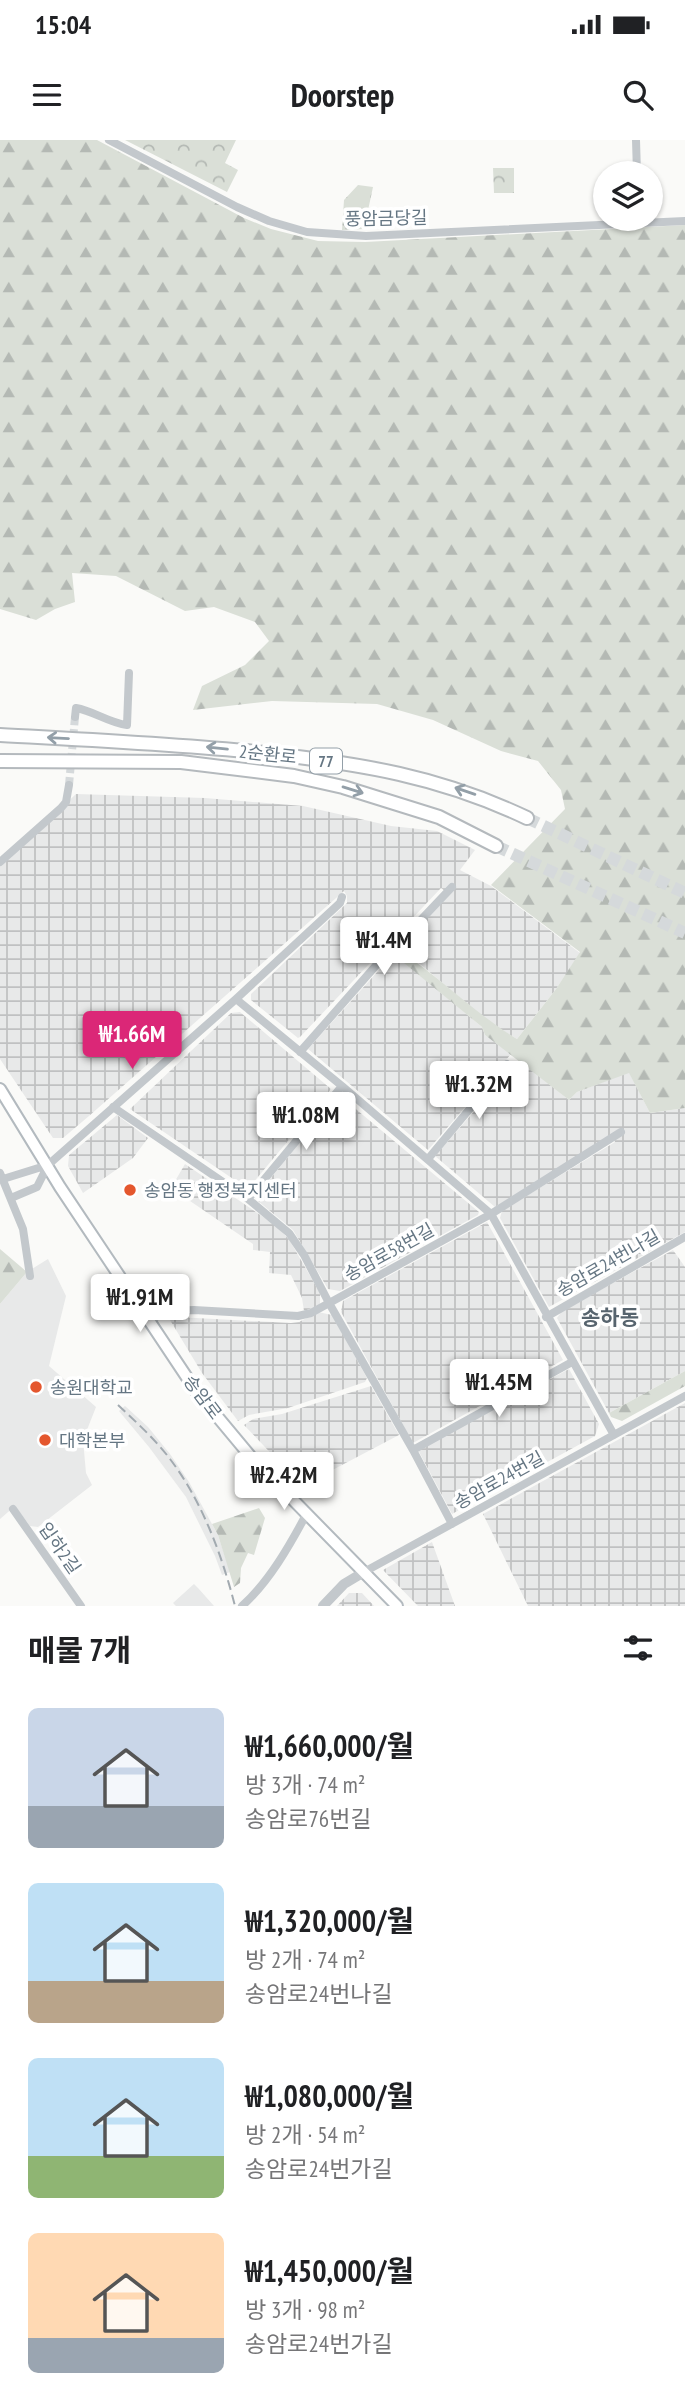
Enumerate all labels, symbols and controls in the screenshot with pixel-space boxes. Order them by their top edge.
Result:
text: 15:04 [35,8,91,41]
text: Doorstep [291,74,394,116]
icon: menu [28,76,66,114]
icon: search [619,76,657,114]
map controls [593,161,663,231]
button: layers [593,161,663,231]
street label: 풍암금당길 [344,206,428,230]
one-way arrow [48,731,70,744]
street label: 2순환로 [238,740,298,768]
one-way arrow [206,741,229,754]
road number: 77 [310,748,342,774]
one-way arrow [342,784,364,797]
one-way arrow [454,784,476,796]
pin: ₩1.4M [335,918,433,977]
text: ₩1.4M [356,925,412,954]
pin: ₩1.66M [75,1012,189,1071]
text: ₩1.66M [99,1019,165,1048]
pin: ₩1.32M [422,1062,536,1121]
text: ₩1.32M [446,1069,512,1098]
pin: ₩1.08M [249,1093,363,1152]
text: ₩1.08M [273,1100,339,1129]
place label: 송암동 행정복지센터 [144,1179,297,1202]
marker: 송암동 행정복지센터 [122,1182,138,1198]
street label: 송암로58번길 [340,1218,438,1286]
street label: 송암로24번나길 [552,1224,664,1302]
pin: ₩1.91M [83,1274,197,1334]
text: ₩1.91M [107,1282,173,1311]
district label: 송하동 [581,1304,639,1331]
pin: ₩1.45M [442,1360,556,1419]
text: ₩1.45M [466,1367,532,1396]
street label: 송암로 [179,1370,227,1424]
place label: 송원대학교 [50,1376,133,1399]
marker: 송원대학교 [28,1379,44,1395]
place label: 대학본부 [59,1429,125,1452]
marker: 대학본부 [37,1432,53,1448]
street label: 송암로24번길 [450,1446,548,1514]
pin: ₩2.42M [227,1452,341,1512]
text: ₩2.42M [251,1460,317,1489]
street label: 입하2길 [34,1518,86,1578]
icon: filters [619,1629,657,1667]
text: 매물 7개 [28,1630,131,1669]
text: ₩1,660,000/월 [245,1726,414,1765]
icon: home [84,1736,168,1820]
text: 방 3개 · 74 m² [245,1770,365,1799]
text: 송암로76번길 [245,1804,372,1833]
text: ₩1,320,000/월 [245,1901,414,1940]
icon: home [84,1911,168,1995]
text: 방 2개 · 74 m² [245,1945,365,1974]
text: 송암로24번나길 [245,1979,393,2008]
text: ₩1,080,000/월 [245,2076,414,2115]
icon: home [84,2086,168,2170]
text: 방 2개 · 54 m² [245,2120,365,2149]
text: 송암로24번가길 [245,2154,393,2183]
text: ₩1,450,000/월 [245,2251,414,2290]
icon: home [84,2261,168,2345]
text: 방 3개 · 98 m² [245,2295,365,2324]
text: 송암로24번가길 [245,2329,393,2358]

